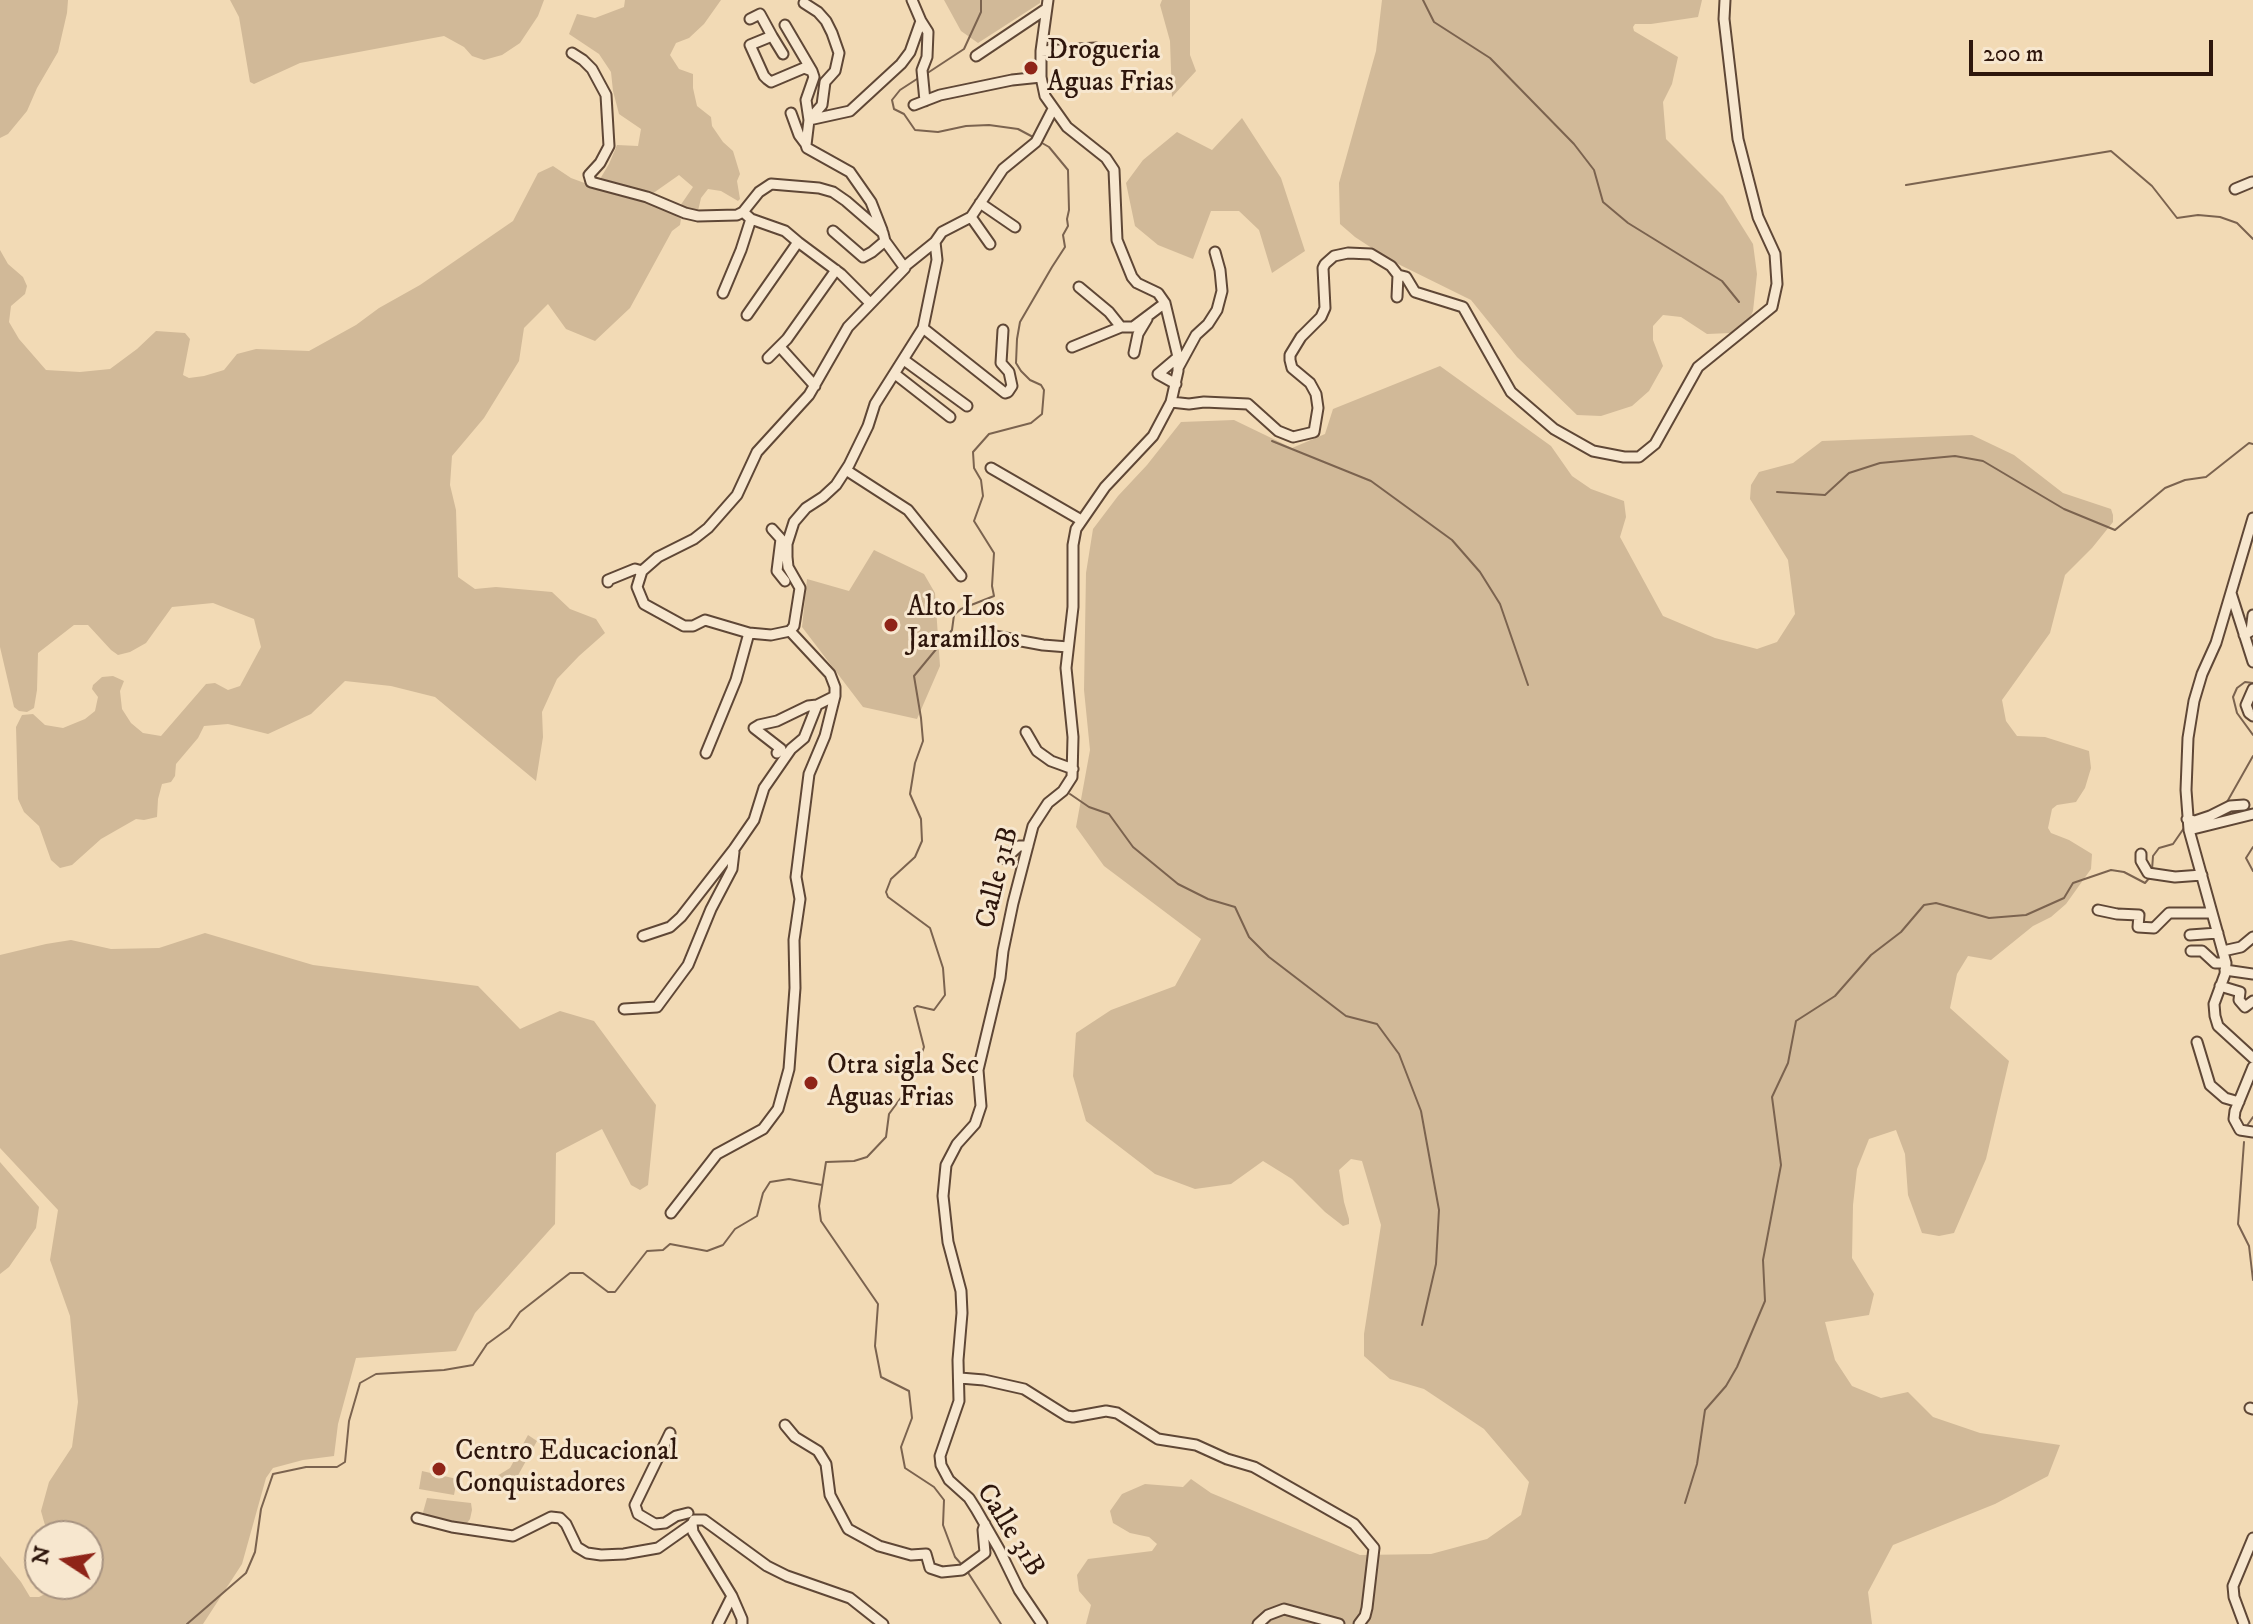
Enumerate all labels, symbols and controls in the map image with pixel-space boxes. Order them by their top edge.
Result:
scale bar [1973,24,2217,74]
place label: Drogueria Aguas Frias [1047,35,1174,101]
text: 200 m [1983,39,2044,69]
marker: Drogueria Aguas Frias [1022,59,1040,77]
place label: Alto Los Jaramillos [907,592,1020,658]
marker: Alto Los Jaramillos [882,616,900,634]
street label: Calle 31B [970,824,1028,932]
place label: Otra sigla Sec Aguas Frias [827,1050,979,1116]
marker: Otra sigla Sec Aguas Frias [802,1074,820,1092]
place label: Centro Educacional Conquistadores [455,1436,678,1502]
marker: Centro Educacional Conquistadores [430,1460,448,1478]
street label: Calle 31B [967,1478,1051,1584]
north arrow [24,1520,104,1600]
text: N [27,1544,57,1567]

